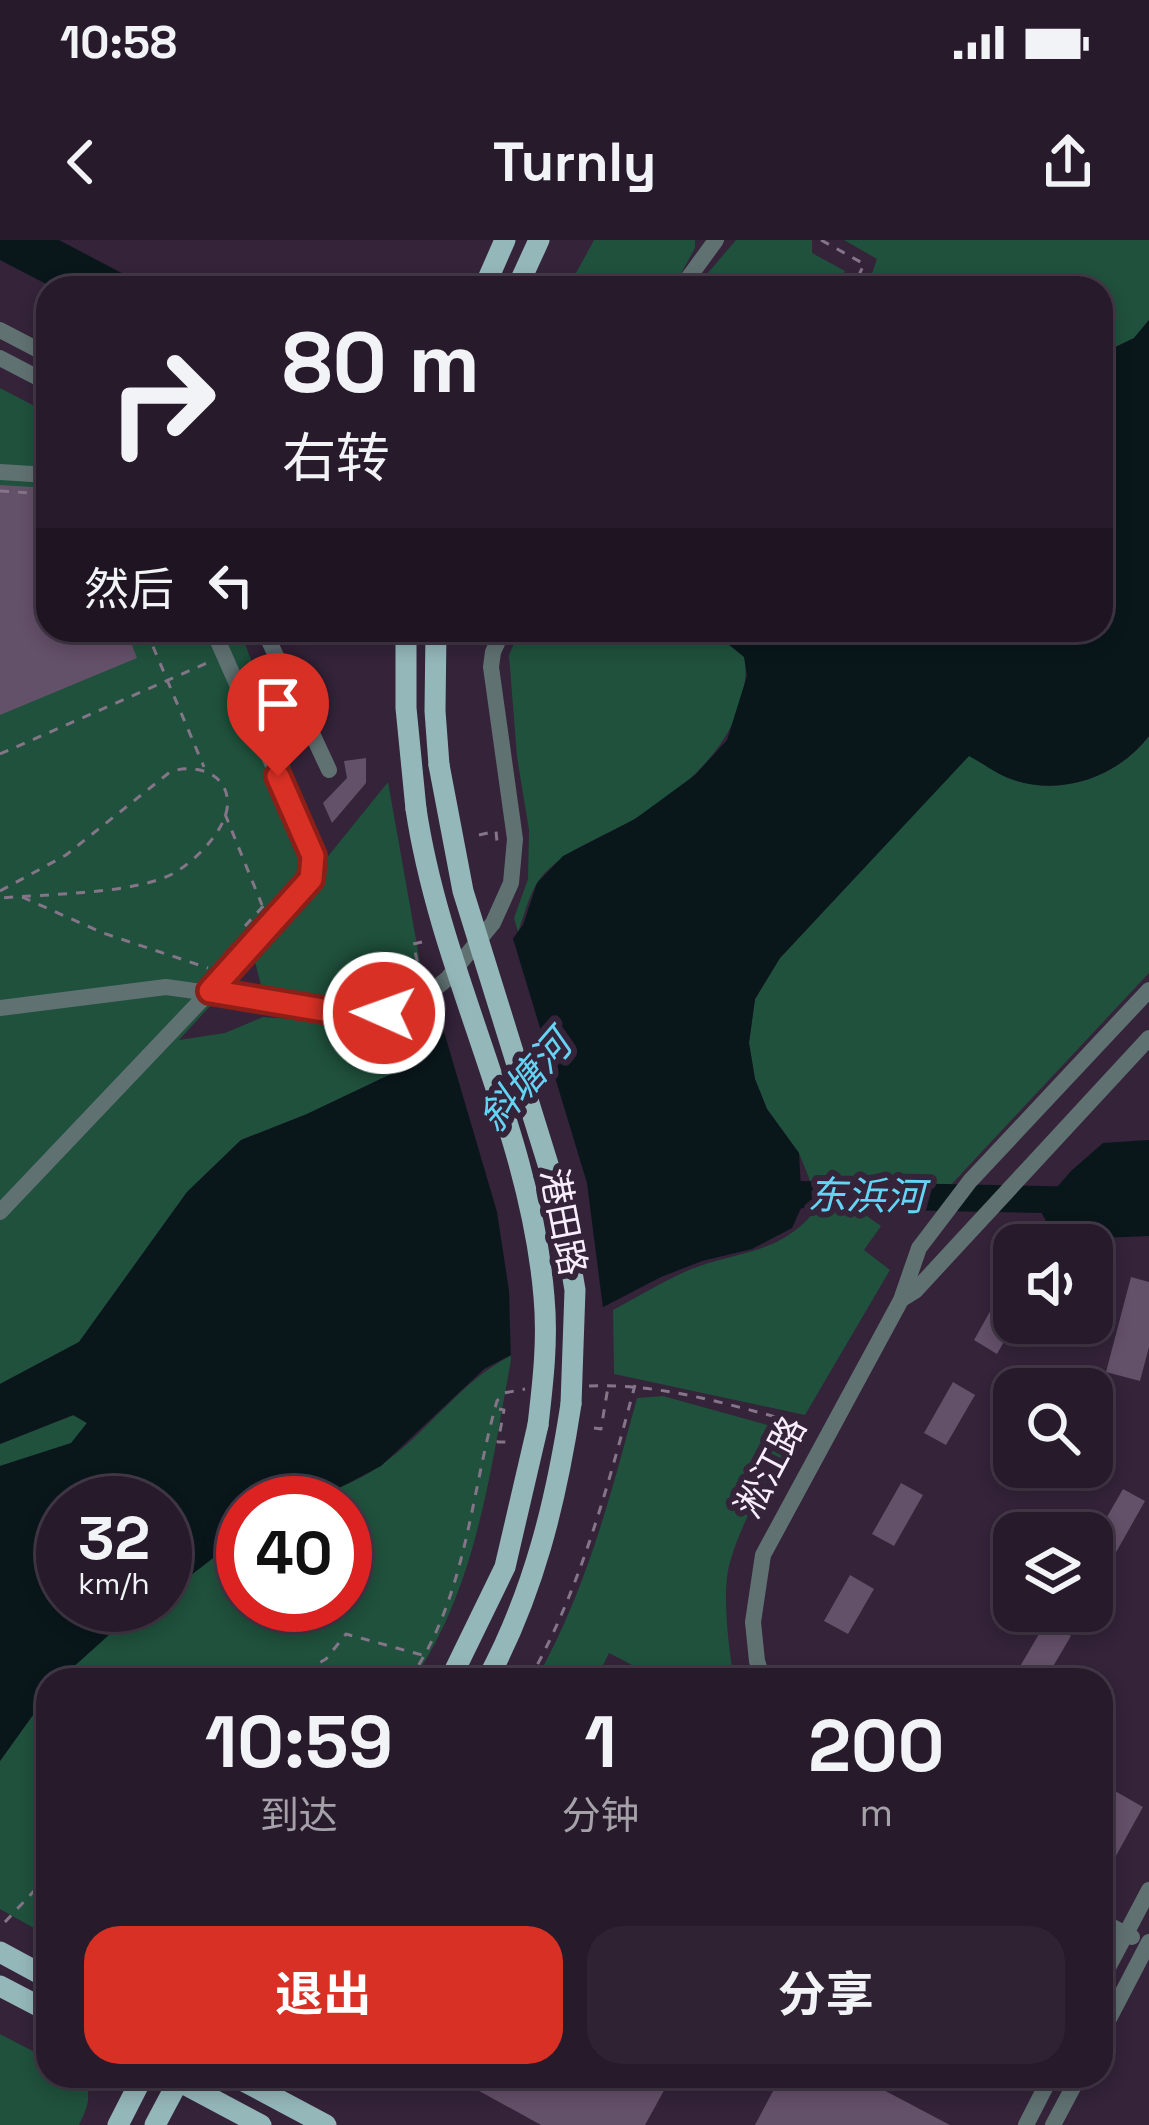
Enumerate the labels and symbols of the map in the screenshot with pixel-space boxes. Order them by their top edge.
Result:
pin [227,653,329,776]
position arrow [321,950,447,1076]
water label: 斜塘河 [468,1015,586,1141]
street label: 港田路 [530,1165,596,1279]
water label: 东浜河 [807,1170,932,1222]
street label: 淞江路 [725,1409,817,1525]
speed limit sign: 40 [216,1476,372,1632]

